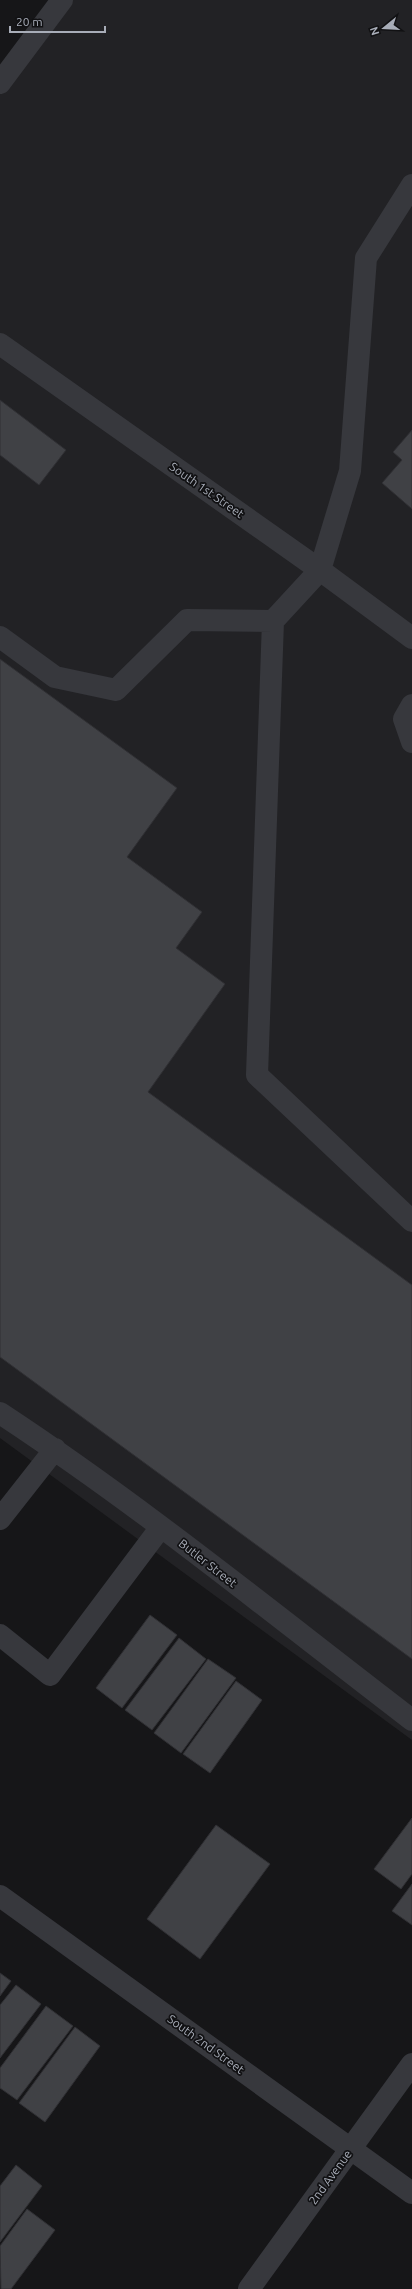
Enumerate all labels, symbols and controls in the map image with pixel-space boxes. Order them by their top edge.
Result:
scale bar [10,8,105,34]
north arrow [364,8,404,48]
text: 20 m [16,15,43,28]
text: N [368,25,381,37]
street label: South 1st Street [167,460,247,521]
street label: Butler Street [177,1536,240,1590]
street label: South 2nd Street [165,2012,247,2076]
street label: 2nd Avenue [306,2147,354,2207]

